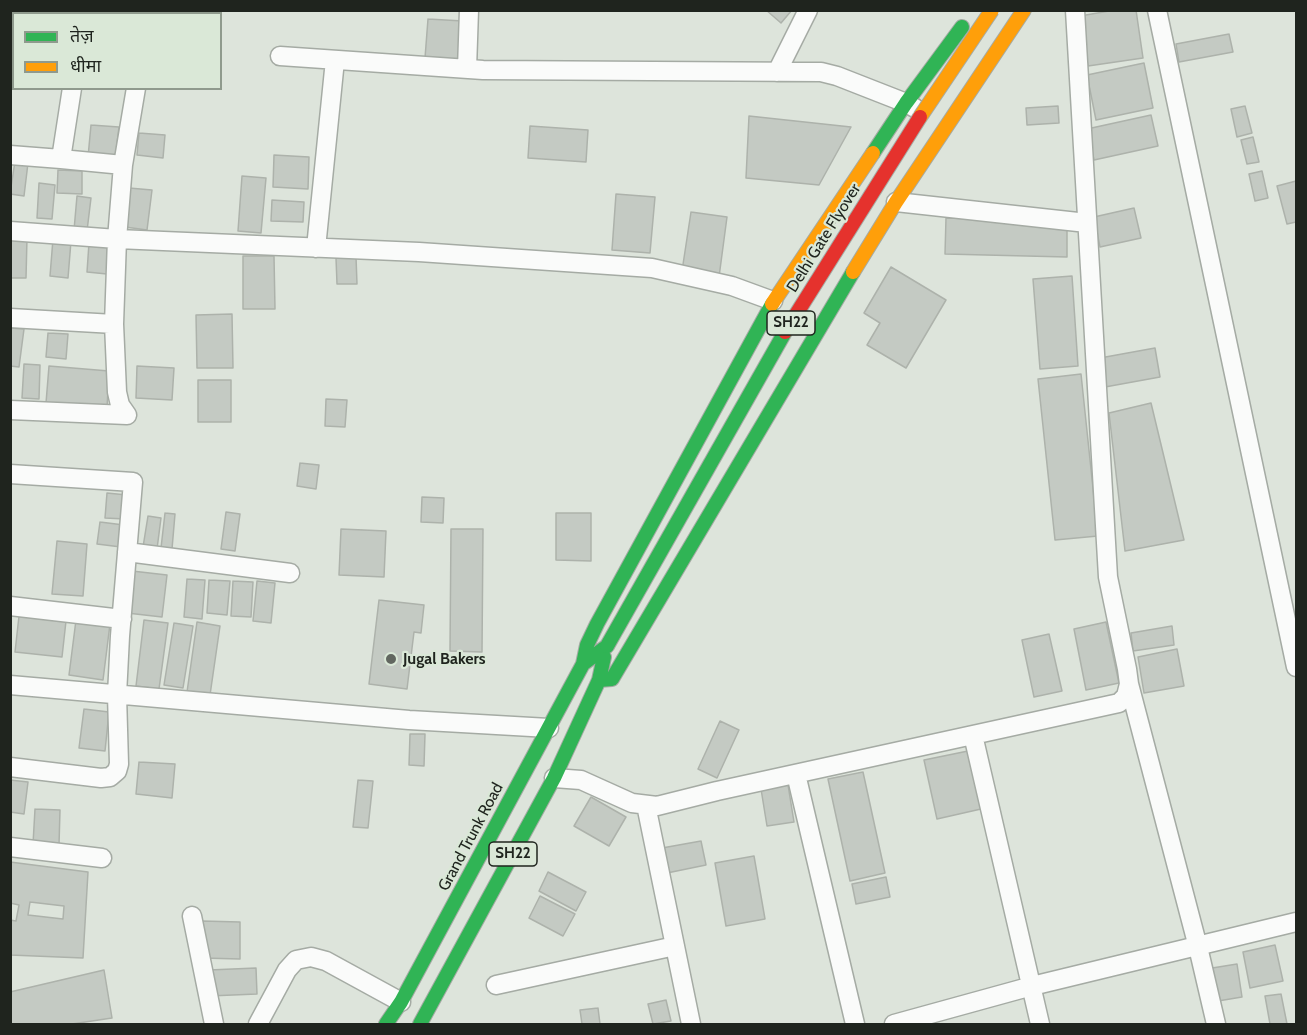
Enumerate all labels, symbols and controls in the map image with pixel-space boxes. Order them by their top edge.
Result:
legend [12,12,222,90]
text: तेज़ [70,25,94,47]
text: धीमा [70,55,101,77]
street label: Delhi Gate Flyover [783,180,865,296]
road number: SH22 [767,311,815,335]
place label: Jugal Bakers [403,649,486,669]
marker: Jugal Bakers [384,652,398,666]
street label: Grand Trunk Road [434,780,508,894]
road number: SH22 [489,842,537,866]

